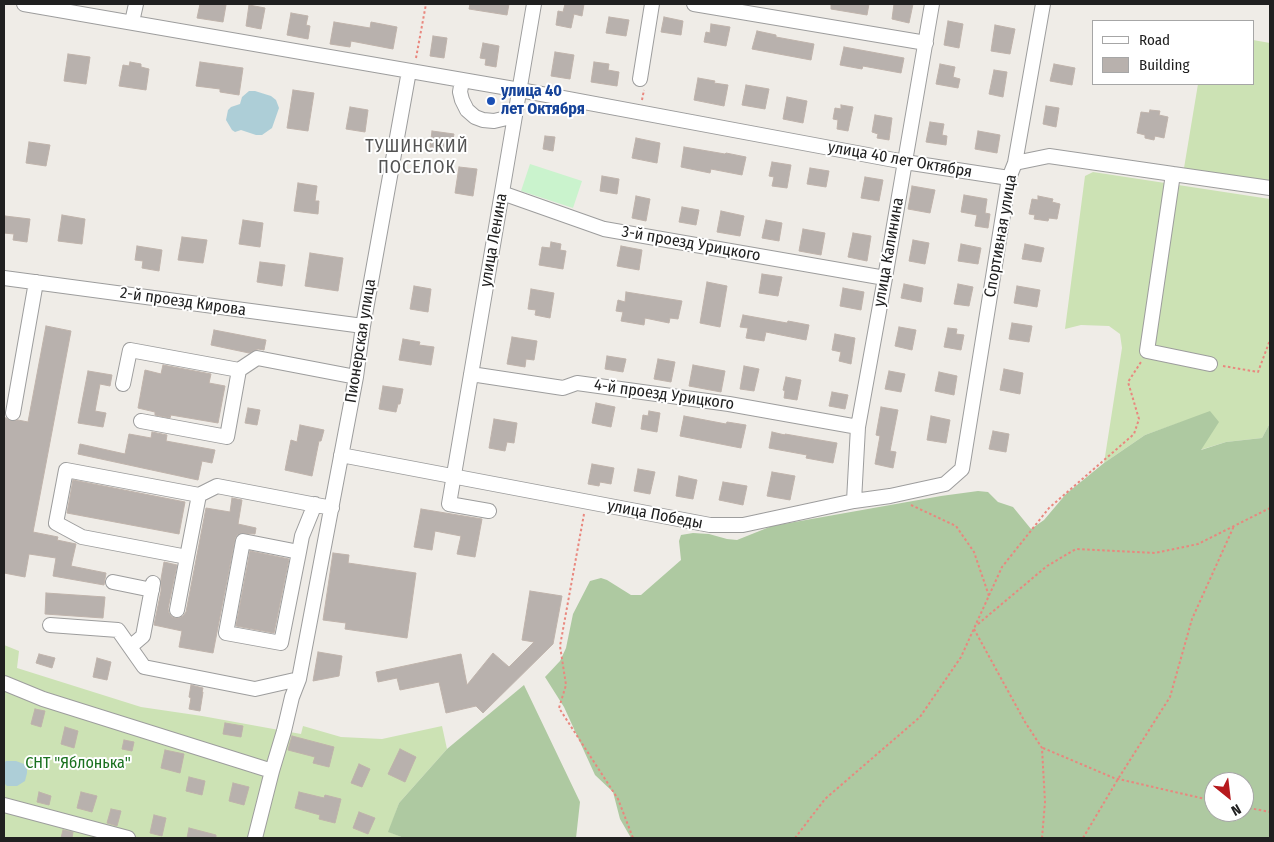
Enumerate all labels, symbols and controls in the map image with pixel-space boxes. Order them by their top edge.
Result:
legend [1092,20,1254,85]
text: Road [1139,31,1170,49]
text: Building [1139,56,1190,74]
place label: улица 40 лет Октября [501,82,585,120]
marker: улица 40 лет Октября [485,95,497,107]
district label: ТУШИНСКИЙ ПОСЕЛОК [364,136,470,178]
street label: улица 40 лет Октября [826,138,974,182]
street label: Спортивная улица [981,173,1021,299]
street label: улица Ленина [476,192,512,288]
street label: улица Калинина [870,196,908,308]
street label: 3-й проезд Урицкого [620,222,762,266]
street label: Пионерская улица [342,278,380,404]
street label: 2-й проезд Кирова [119,284,247,320]
street label: 4-й проезд Урицкого [593,376,735,414]
street label: улица Победы [606,496,704,534]
park label: СНТ "Яблонька" [25,754,131,774]
north arrow [1204,772,1254,822]
text: N [1228,800,1244,819]

